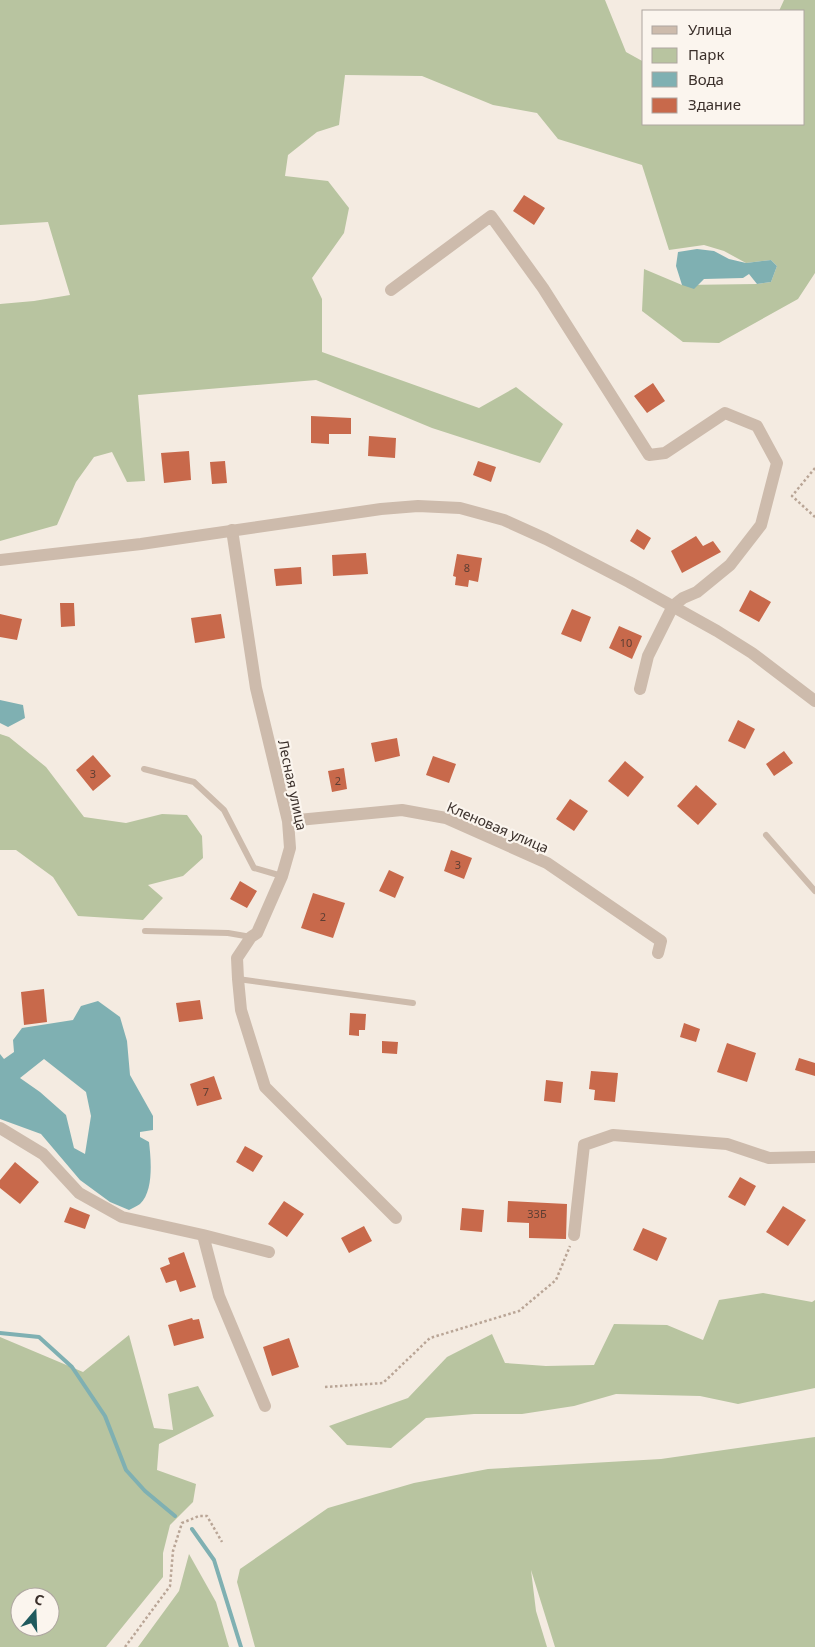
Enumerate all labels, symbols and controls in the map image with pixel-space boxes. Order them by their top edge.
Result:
legend [642,10,805,125]
text: Улица [688,19,732,39]
text: Парк [688,44,724,64]
text: Вода [688,69,724,89]
text: Здание [688,94,741,114]
house number: 8 [464,560,470,575]
house number: 10 [620,635,632,650]
street label: Лесная улица [274,738,312,832]
house number: 3 [90,766,96,781]
house number: 2 [335,773,341,788]
street label: Кленовая улица [444,797,552,857]
house number: 3 [455,857,461,872]
house number: 2 [320,909,326,924]
house number: 7 [203,1084,209,1099]
house number: 33Б [527,1206,547,1221]
north arrow [10,1587,60,1637]
text: С [32,1589,47,1610]

